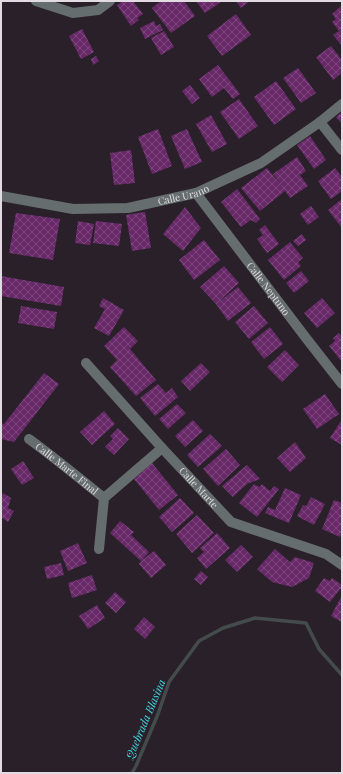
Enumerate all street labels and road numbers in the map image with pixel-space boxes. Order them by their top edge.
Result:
street label: Calle Urano [156,181,212,208]
street label: Calle Neptuno [244,259,294,319]
street label: Calle Marte Final [33,439,101,498]
street label: Calle Marte [176,464,222,511]

